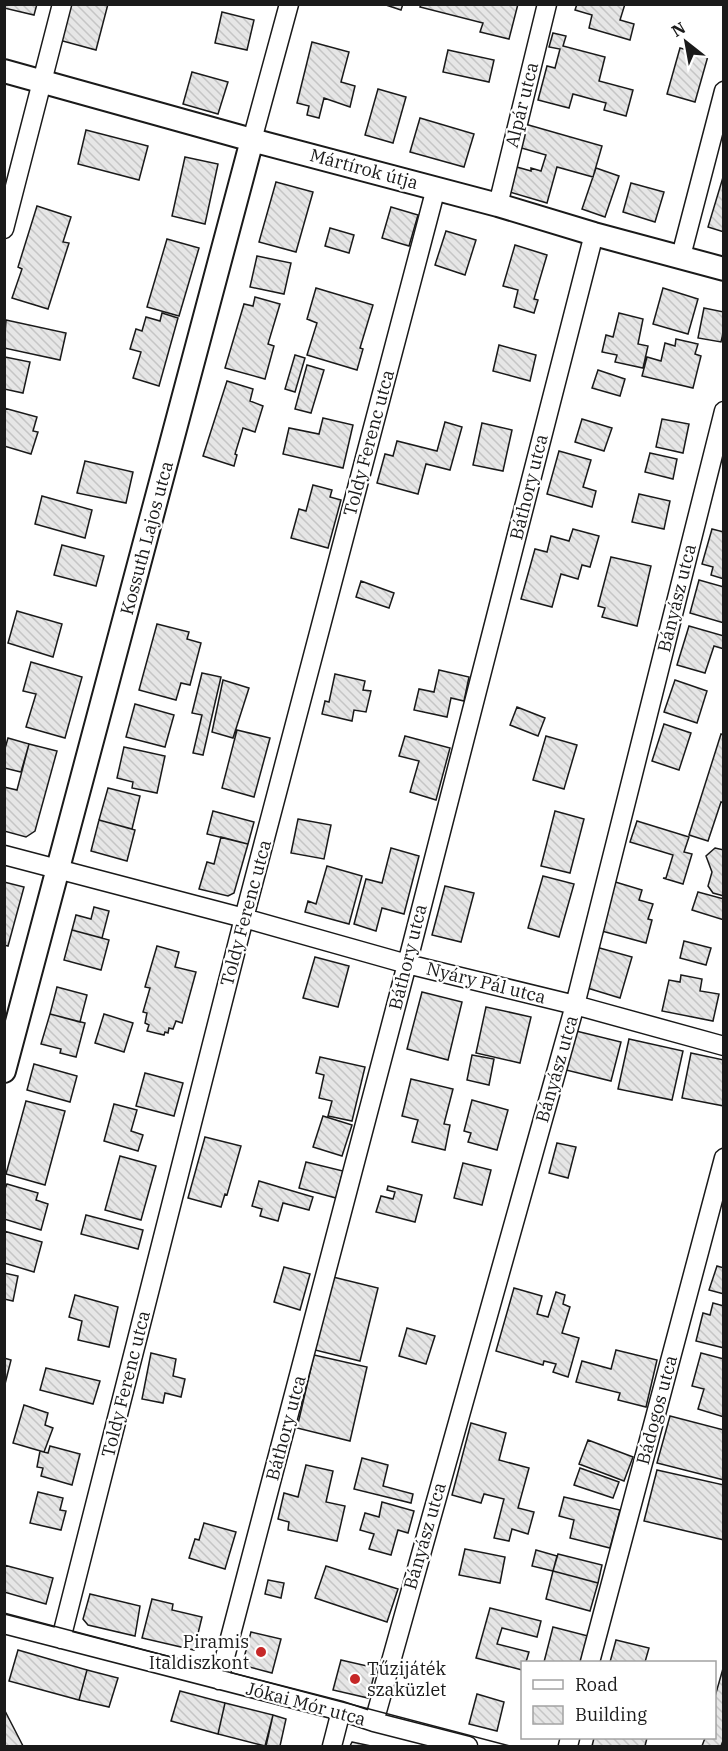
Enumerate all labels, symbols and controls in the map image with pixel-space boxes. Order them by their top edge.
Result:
north arrow [656,12,716,72]
text: N [668,17,689,41]
street label: Alpár utca [500,60,543,150]
street label: Mártírok útja [307,143,421,194]
street label: Toldy Ferenc utca [338,367,399,519]
street label: Báthory utca [504,431,553,542]
street label: Kossuth Lajos utca [115,458,178,617]
street label: Bányász utca [652,541,701,654]
street label: Toldy Ferenc utca [215,837,276,989]
street label: Báthory utca [383,901,432,1012]
street label: Nyáry Pál utca [424,957,548,1009]
street label: Bányász utca [530,1012,583,1125]
street label: Toldy Ferenc utca [96,1308,155,1460]
street label: Bádogos utca [631,1352,682,1467]
street label: Báthory utca [260,1372,311,1483]
street label: Bányász utca [398,1479,451,1592]
place label: Piramis Italdiszkont [149,1630,249,1674]
marker: Piramis Italdiszkont [254,1645,268,1659]
place label: Tűzijáték szaküzlet [367,1657,446,1701]
legend [521,1661,716,1739]
marker: Tűzijáték szaküzlet [348,1672,362,1686]
text: Road [575,1673,618,1696]
street label: Jókai Mór utca [244,1676,369,1731]
text: Building [575,1703,647,1726]

